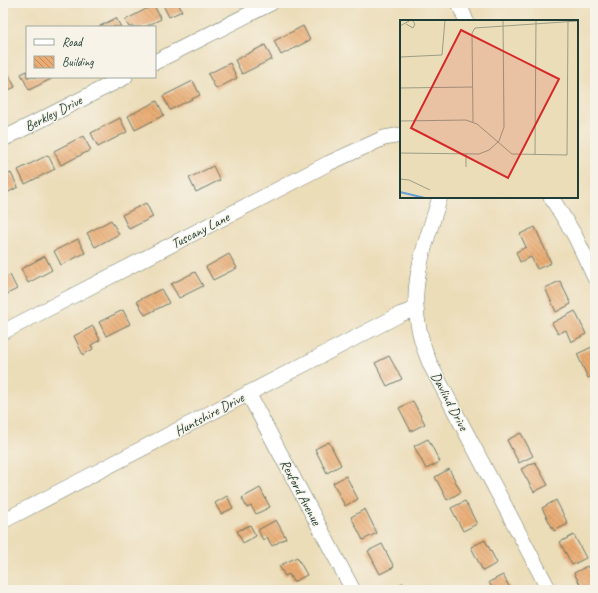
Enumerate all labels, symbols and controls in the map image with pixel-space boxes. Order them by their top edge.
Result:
inset map [400,20,578,198]
legend [26,26,156,78]
text: Road [62,34,84,50]
text: Building [62,54,94,70]
street label: Berkley Drive [22,91,86,135]
street label: Tuscany Lane [168,208,233,252]
street label: Davlind Drive [427,369,473,435]
street label: Huntshire Drive [172,388,248,440]
street label: Rexford Avenue [276,456,326,529]

